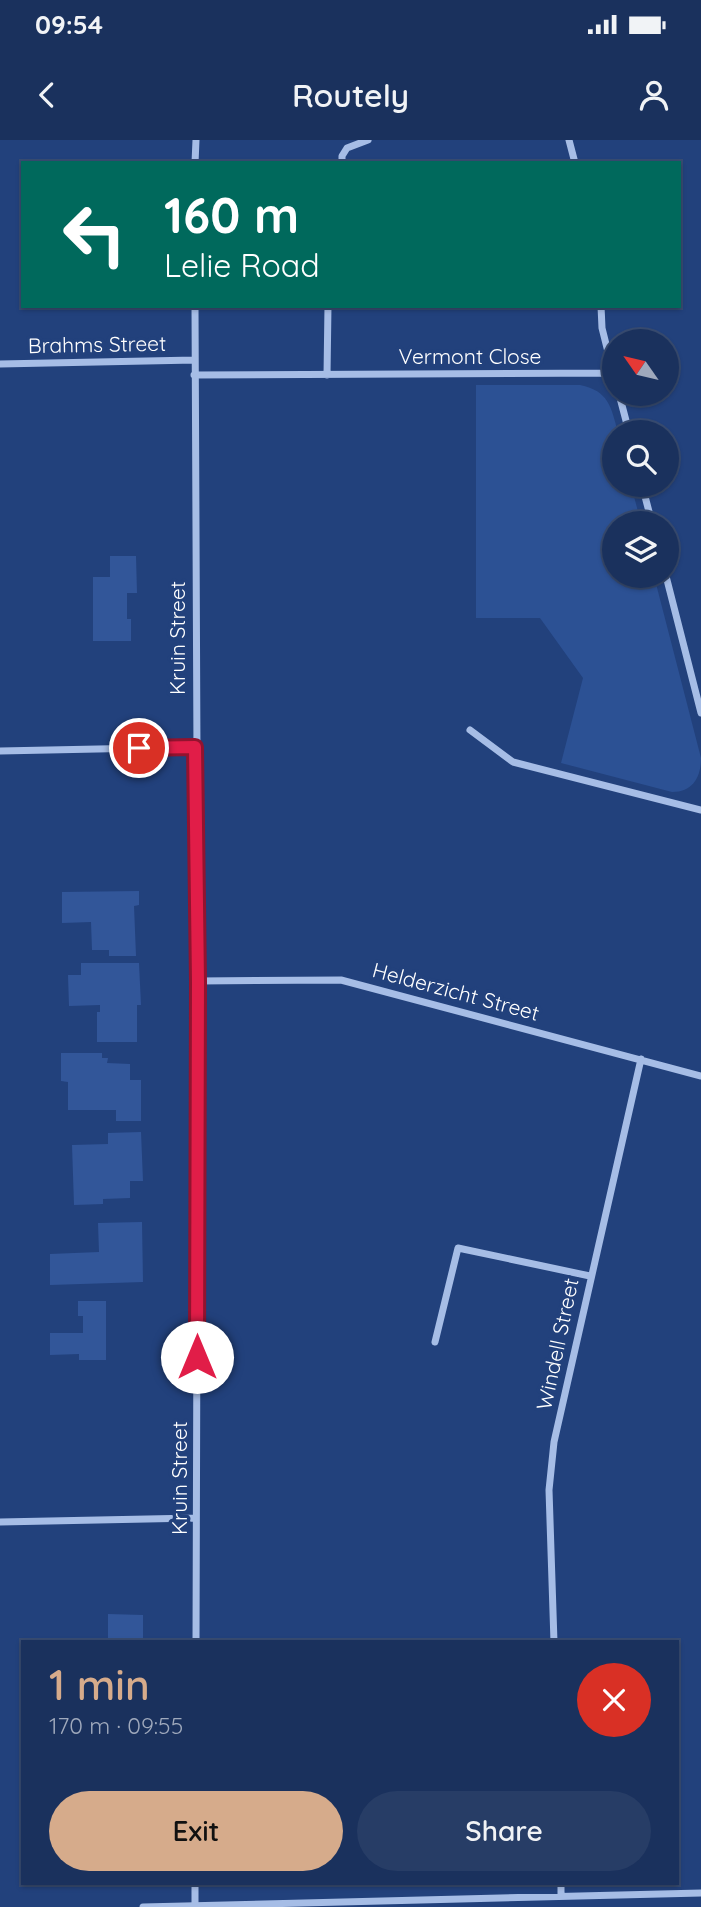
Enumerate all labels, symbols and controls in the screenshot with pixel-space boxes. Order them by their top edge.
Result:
text: 09:54 [35,8,103,41]
text: Routely [292,75,409,115]
icon: back [28,76,66,114]
icon: person [635,76,673,114]
text: 160 m [164,184,299,245]
icon: left [49,189,140,280]
text: Lelie Road [164,245,320,285]
north arrow [602,329,679,406]
map controls [602,329,679,588]
street label: Brahms Street [28,330,166,358]
street label: Vermont Close [399,343,542,369]
button: search [602,420,679,497]
button: layers [602,511,679,588]
street label: Kruin Street [164,581,190,695]
pin [109,718,169,778]
icon: arrive [120,729,158,767]
street label: Helderzicht Street [370,956,542,1026]
street label: Windell Street [530,1276,584,1412]
position arrow [160,1320,234,1394]
street label: Kruin Street [166,1421,192,1535]
text: 1 min [49,1658,150,1711]
button: close [577,1663,651,1737]
text: 170 m · 09:55 [49,1711,183,1740]
button: Exit [49,1791,343,1871]
button: Share [357,1791,651,1871]

